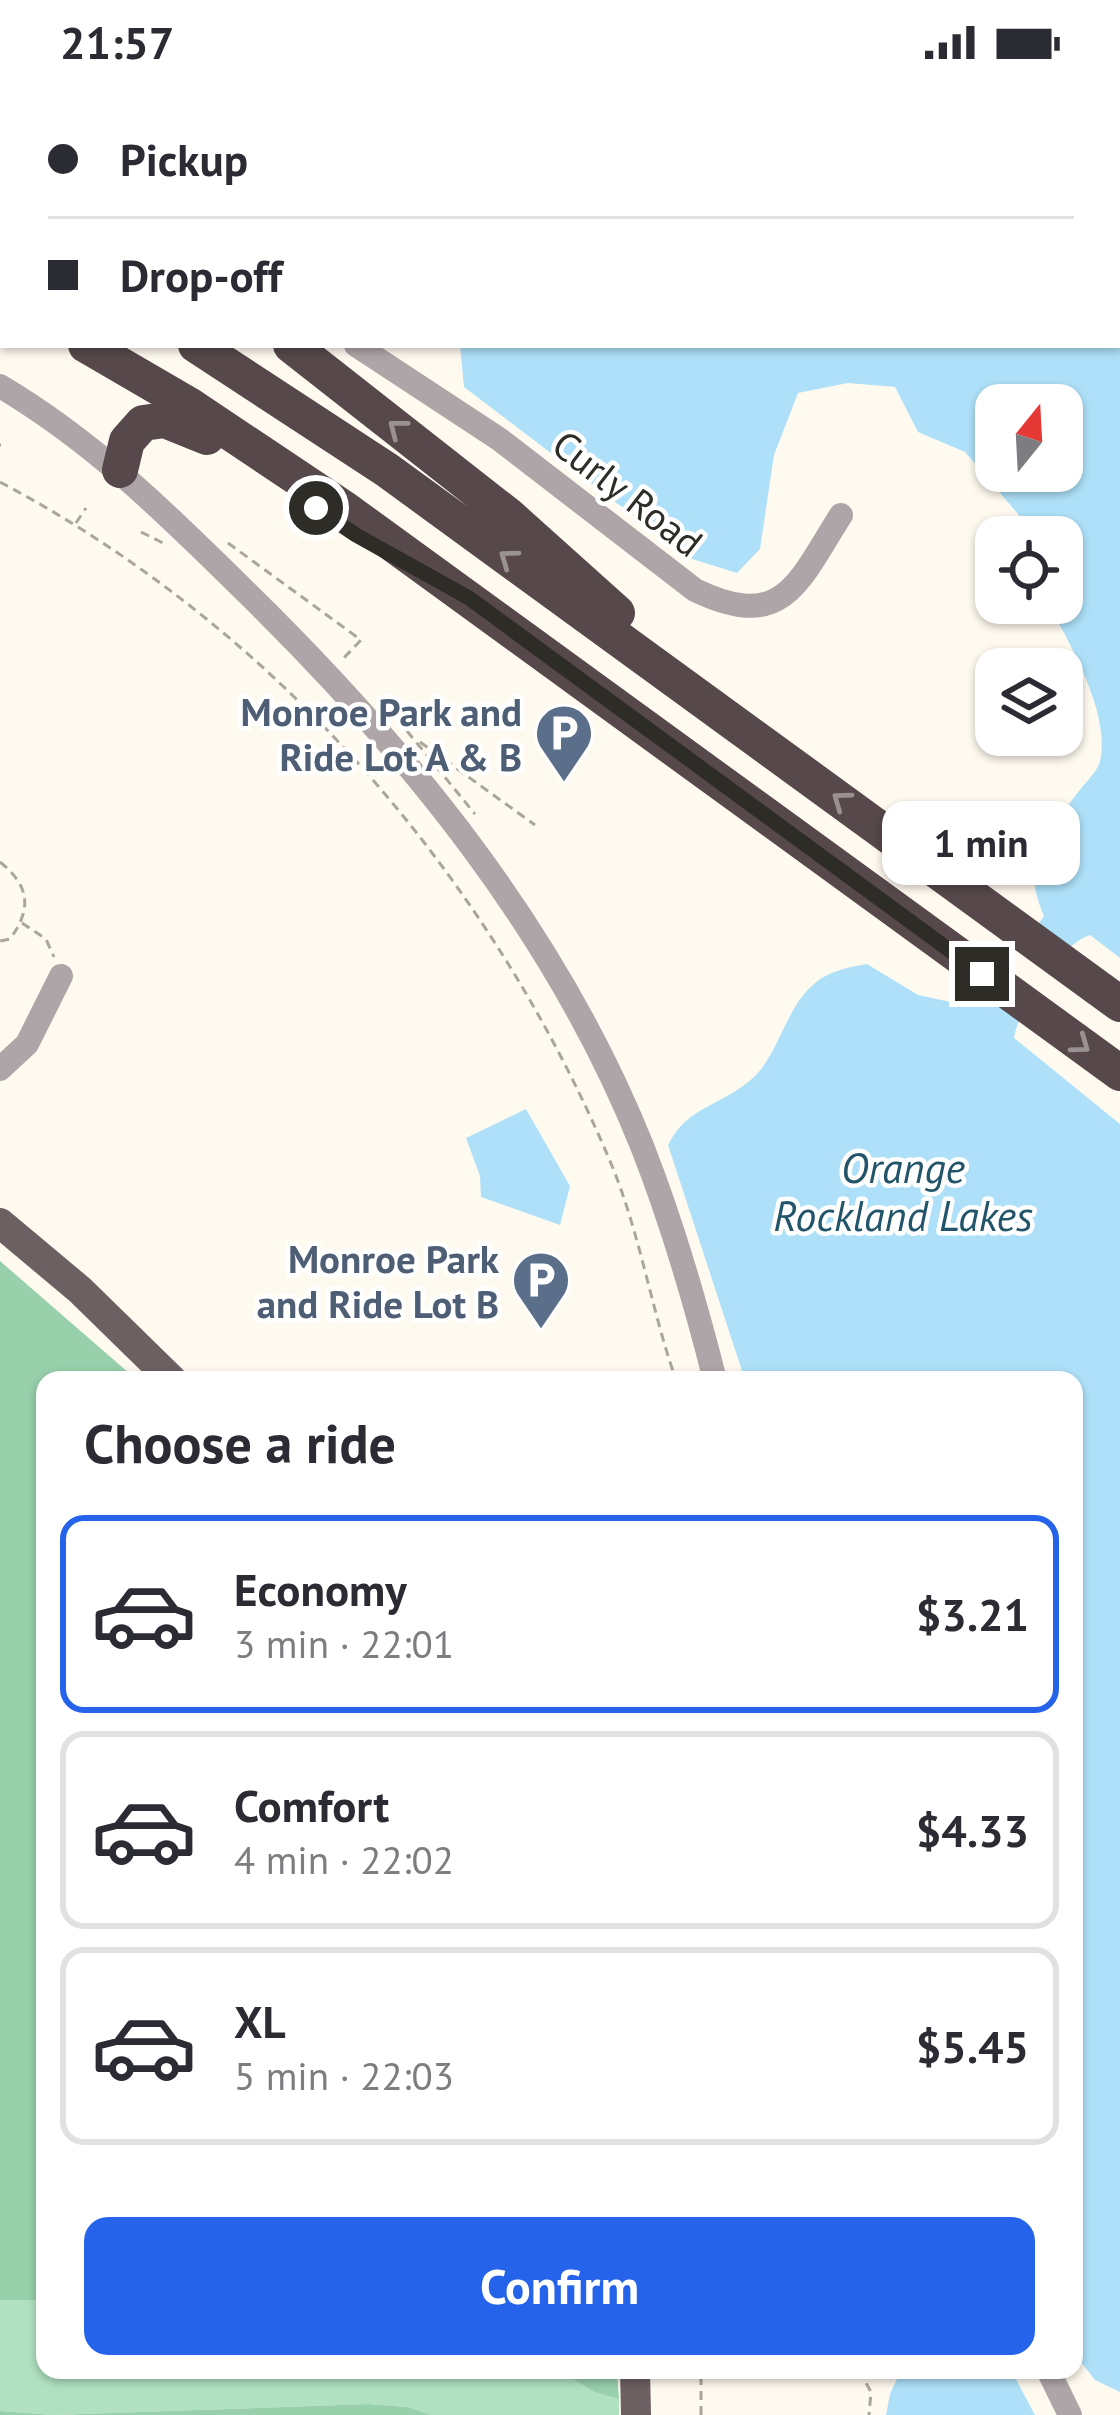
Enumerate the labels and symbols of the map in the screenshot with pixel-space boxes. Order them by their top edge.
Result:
north arrow [975,384,1083,492]
street label: Curly Road [543,418,713,568]
one-way arrow [389,421,411,442]
route start [289,481,343,535]
one-way arrow [500,550,521,572]
place label: Monroe Park and Ride Lot A & B [241,686,522,782]
parking icon: Monroe Park and Ride Lot A & B [533,702,595,784]
one-way arrow [833,793,854,815]
callout: 1 min [883,800,1081,884]
route end [955,947,1009,1001]
one-way arrow [1068,1031,1090,1053]
water label: Orange Rockland Lakes [773,1140,1033,1243]
place label: Monroe Park and Ride Lot B [257,1233,500,1329]
parking icon: Monroe Park and Ride Lot B [510,1249,572,1331]

